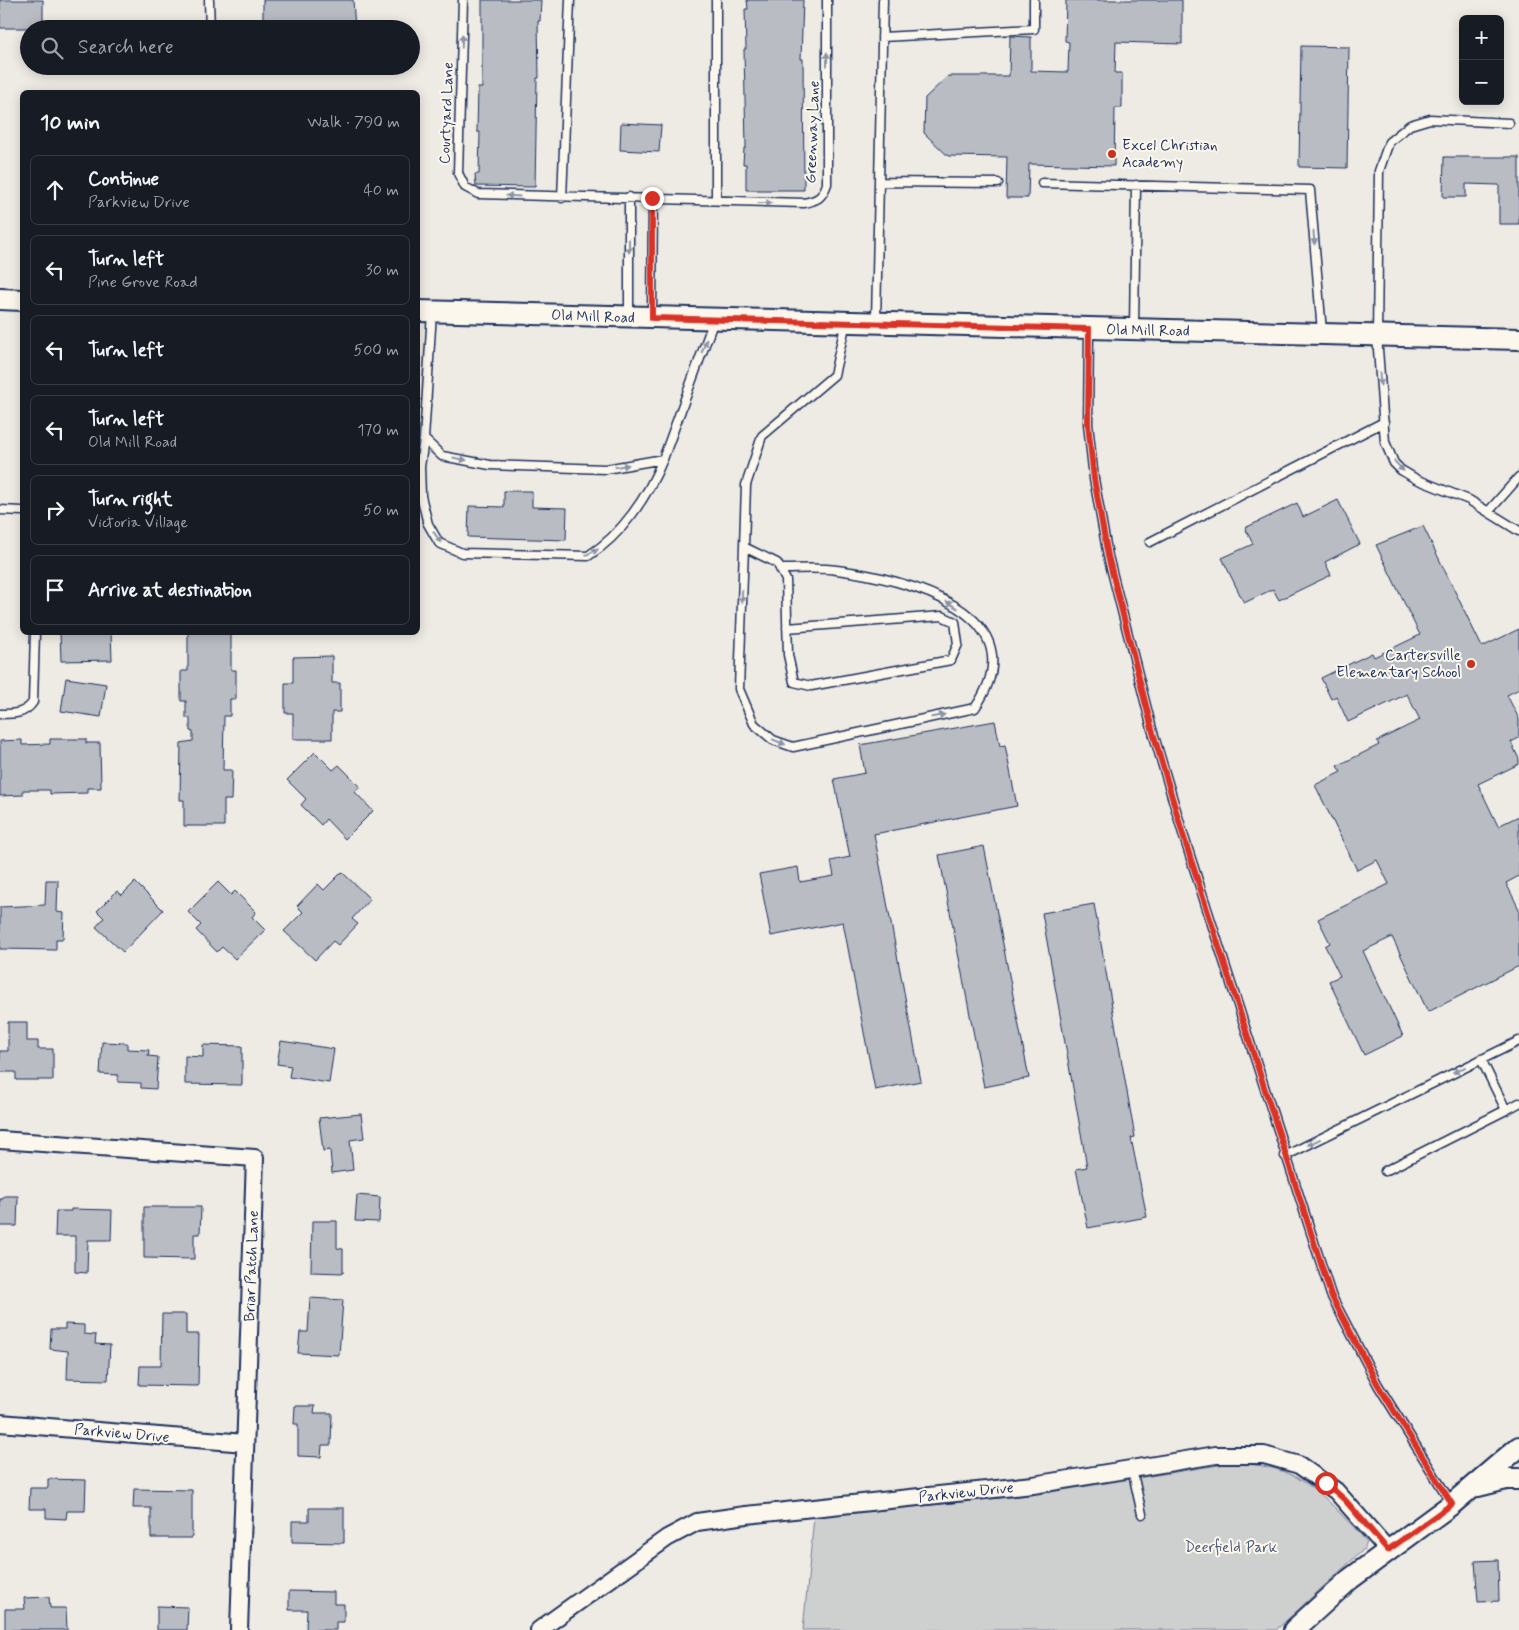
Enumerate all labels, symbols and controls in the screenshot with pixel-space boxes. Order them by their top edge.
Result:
map controls [1459,15,1504,105]
button: + [1459,15,1504,60]
search box [20,20,420,75]
one-way arrow [458,33,466,49]
icon: search [38,34,66,62]
text: Search here [78,35,174,60]
one-way arrow [823,51,831,67]
button: − [1459,60,1504,105]
street label: Courtyard Lane [435,61,459,164]
street label: Greenway Lane [801,80,825,184]
text: 10 min [40,109,100,137]
text: Walk · 790 m [307,112,400,133]
place label: Excel Christian Academy [1122,136,1218,173]
marker: Excel Christian Academy [1106,148,1118,160]
text: Continue [88,167,159,192]
icon: ahead [41,176,69,204]
text: 40 m [363,180,399,201]
route end [641,187,664,210]
text: Parkview Drive [88,192,190,213]
one-way arrow [505,192,521,200]
one-way arrow [757,199,773,207]
one-way arrow [1310,231,1318,247]
one-way arrow [625,238,633,254]
text: Turn left [88,247,164,272]
icon: left [41,256,69,284]
text: 30 m [366,260,399,281]
text: Pine Grove Road [88,272,198,293]
street label: Old Mill Road [551,306,635,328]
street label: Old Mill Road [1106,320,1190,342]
icon: left [41,336,69,364]
text: Turn left [88,338,164,363]
one-way arrow [701,338,708,353]
text: 500 m [354,340,399,361]
one-way arrow [1377,371,1385,387]
text: Turn left [88,407,164,432]
icon: left [41,416,69,444]
text: 170 m [357,420,399,441]
text: Old Mill Road [88,432,177,453]
one-way arrow [453,456,469,464]
one-way arrow [1393,460,1405,472]
one-way arrow [614,462,630,470]
text: Turn right [88,487,172,512]
icon: right [41,496,69,524]
text: 50 m [363,500,399,521]
text: Victoria Village [88,512,188,533]
one-way arrow [432,530,442,544]
one-way arrow [585,548,600,556]
icon: arrive [41,576,69,604]
text: Arrive at destination [88,578,252,603]
one-way arrow [738,588,746,604]
one-way arrow [946,600,959,610]
place label: Cartersville Elementary School [1336,646,1461,683]
marker: Cartersville Elementary School [1465,658,1477,670]
one-way arrow [930,712,945,720]
one-way arrow [772,738,786,746]
one-way arrow [1452,1066,1466,1074]
one-way arrow [1306,1138,1321,1146]
street label: Briar Patch Lane [240,1210,264,1322]
street label: Parkview Drive [74,1420,171,1448]
route start [1315,1472,1338,1495]
street label: Parkview Drive [918,1478,1015,1508]
park label: Deerfield Park [1185,1538,1278,1558]

